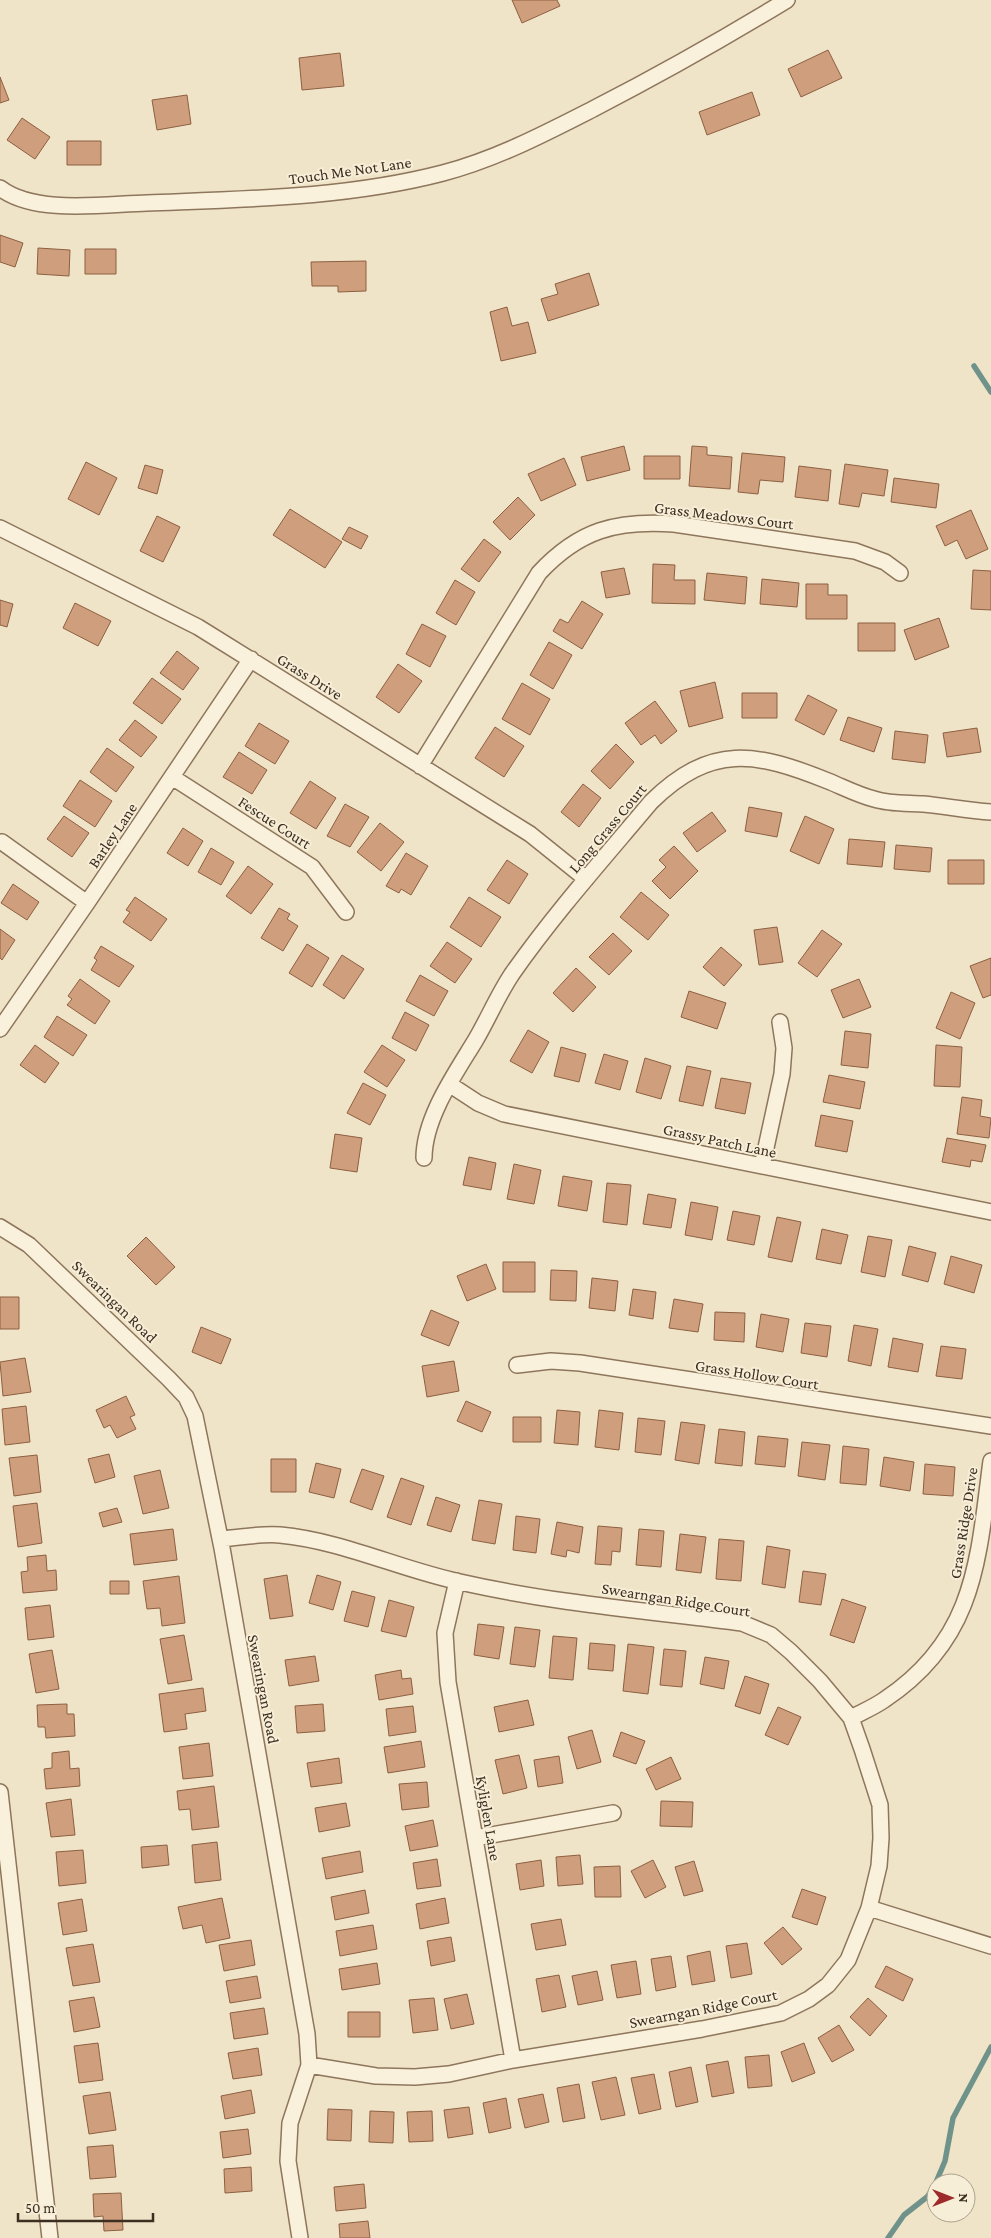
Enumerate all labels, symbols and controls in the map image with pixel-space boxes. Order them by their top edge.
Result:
street label: Touch Me Not Lane [288,153,412,188]
street label: Grass Meadows Court [653,499,795,533]
street label: Grass Drive [274,650,345,703]
street label: Long Grass Court [565,780,651,877]
street label: Fescue Court [235,793,315,852]
street label: Barley Lane [85,800,141,871]
street label: Grassy Patch Lane [662,1120,778,1162]
street label: Swearingan Road [68,1257,161,1347]
street label: Grass Hollow Court [694,1356,821,1393]
street label: Grass Ridge Drive [946,1466,982,1580]
street label: Swearngan Ridge Court [600,1579,752,1621]
street label: Swearingan Road [244,1633,283,1746]
street label: Kyliglen Lane [472,1774,504,1862]
street label: Swearngan Ridge Court [628,1986,779,2032]
north arrow [926,2173,976,2223]
scale bar [18,2190,152,2222]
text: N [956,2193,972,2203]
text: 50 m [25,2200,55,2216]

